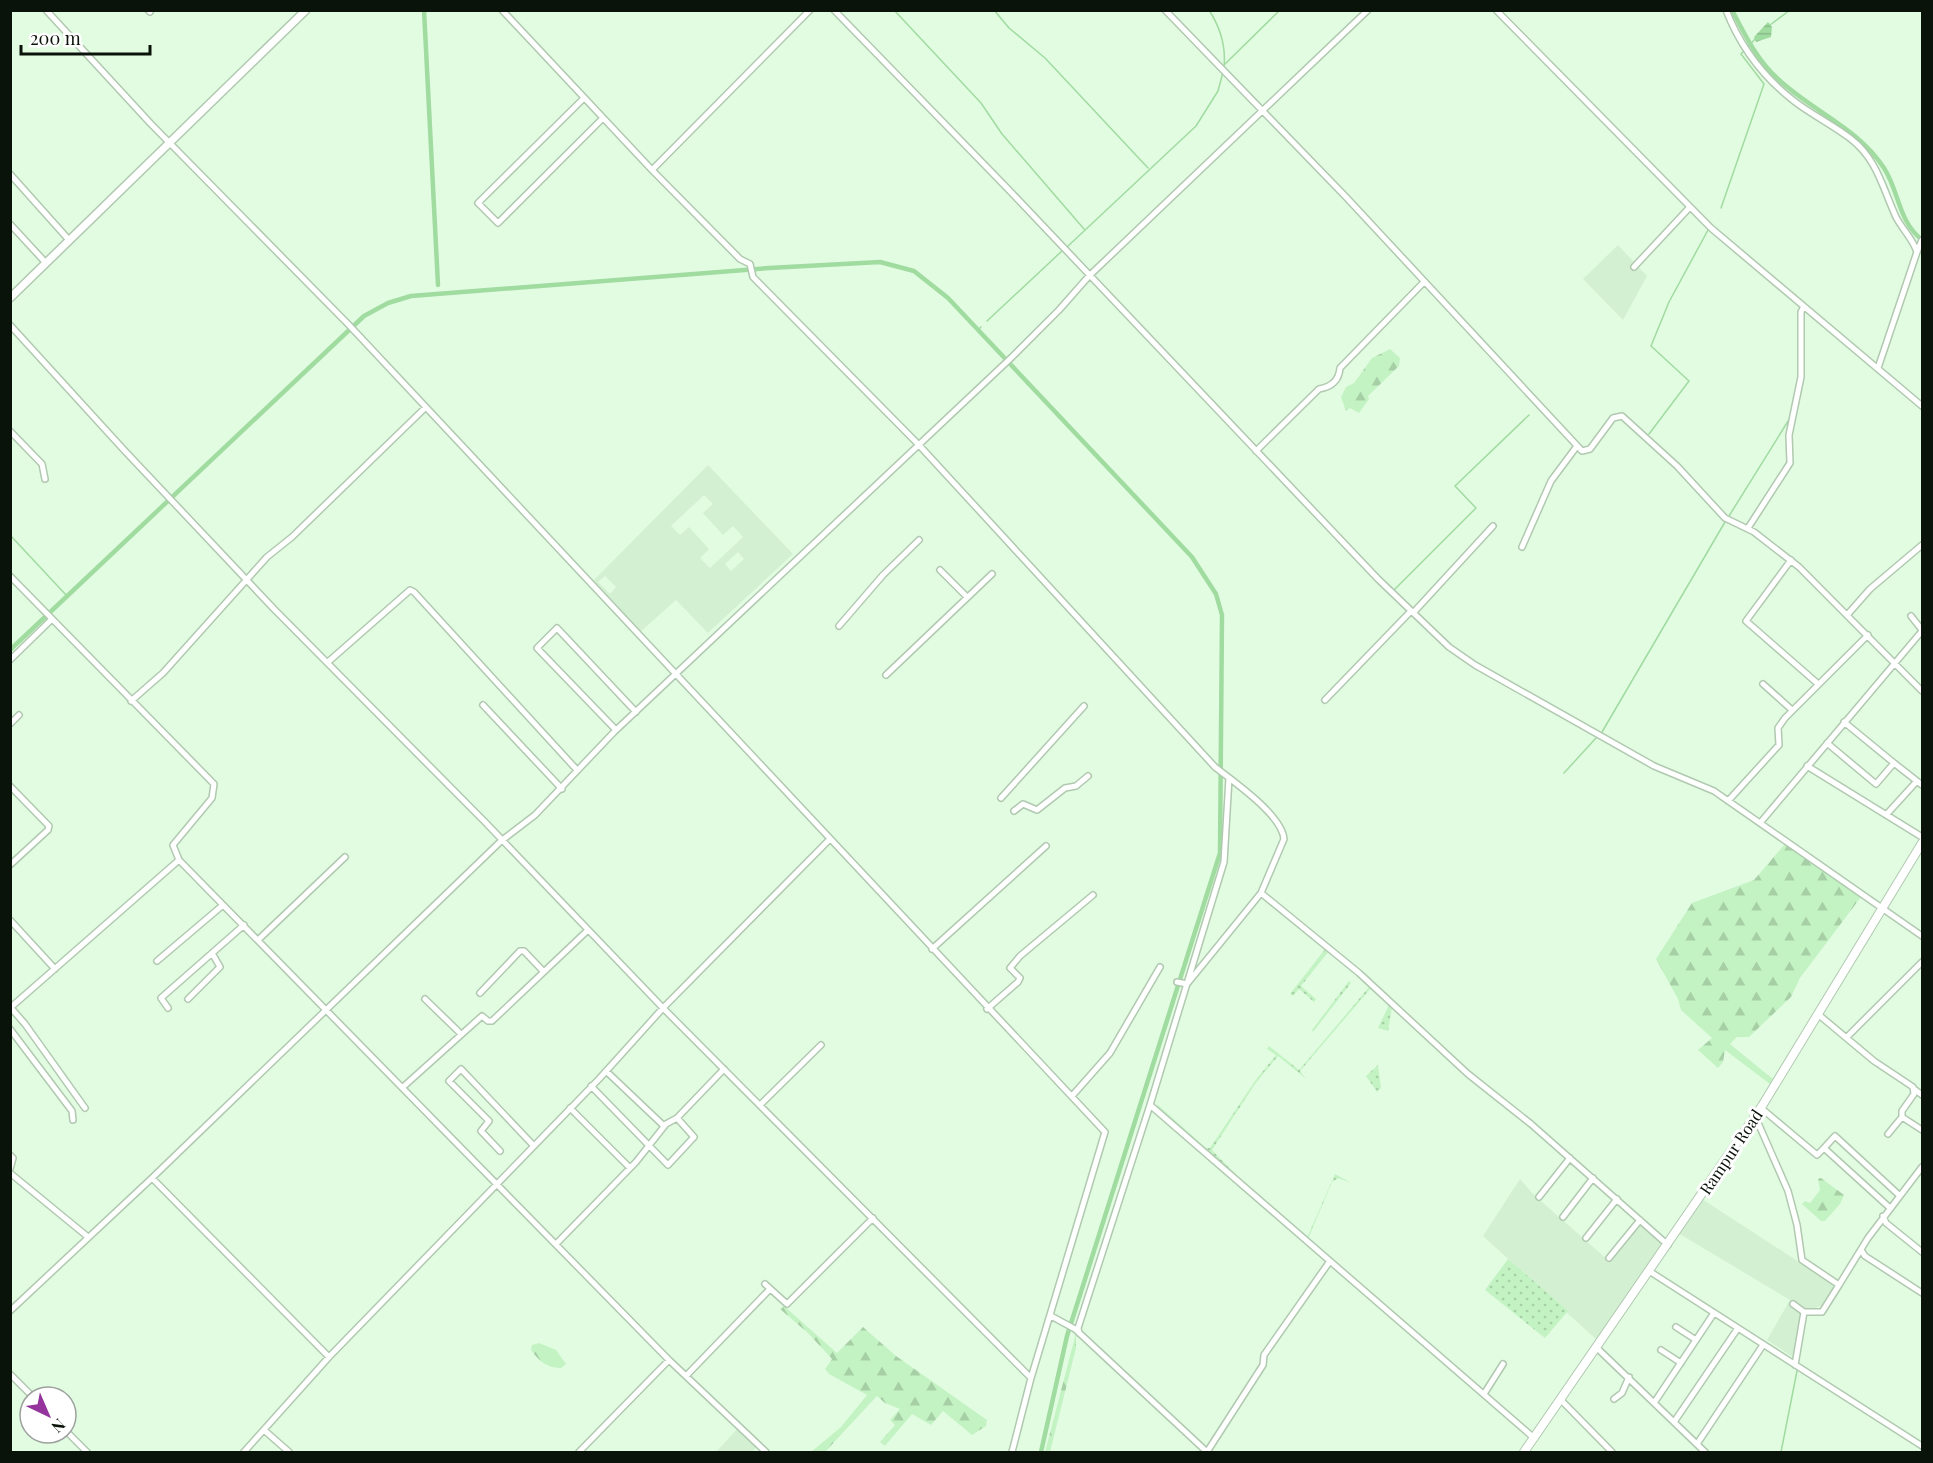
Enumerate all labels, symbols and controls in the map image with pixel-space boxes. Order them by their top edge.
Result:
scale bar [21,18,150,56]
text: 200 m [30,26,81,50]
street label: Rampur Road [1694,1105,1767,1198]
north arrow [18,1385,78,1445]
text: N [47,1415,70,1438]

